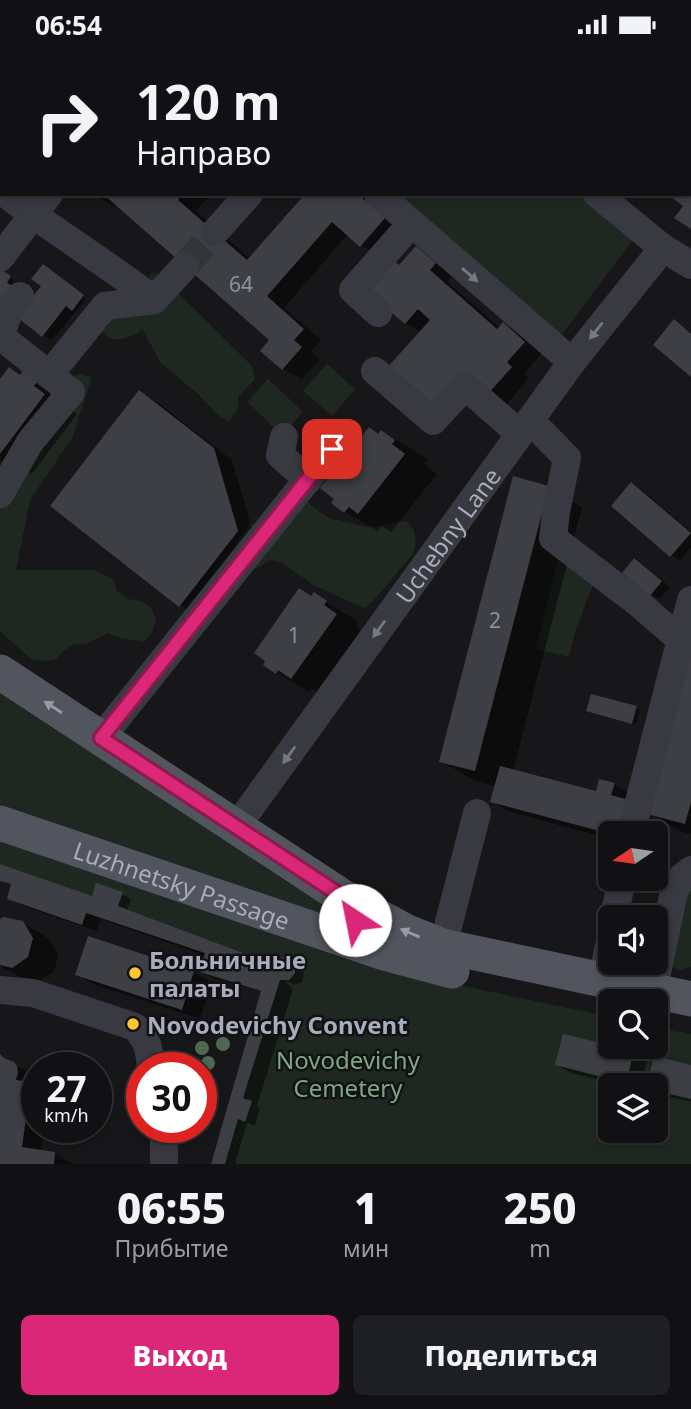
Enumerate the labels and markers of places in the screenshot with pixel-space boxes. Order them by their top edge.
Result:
pin [302,419,362,479]
place label: Больничные палаты [149,943,306,1004]
marker: Больничные палаты [127,965,143,981]
place label: Novodevichy Convent [147,1008,408,1041]
marker: Novodevichy Convent [125,1016,141,1032]

